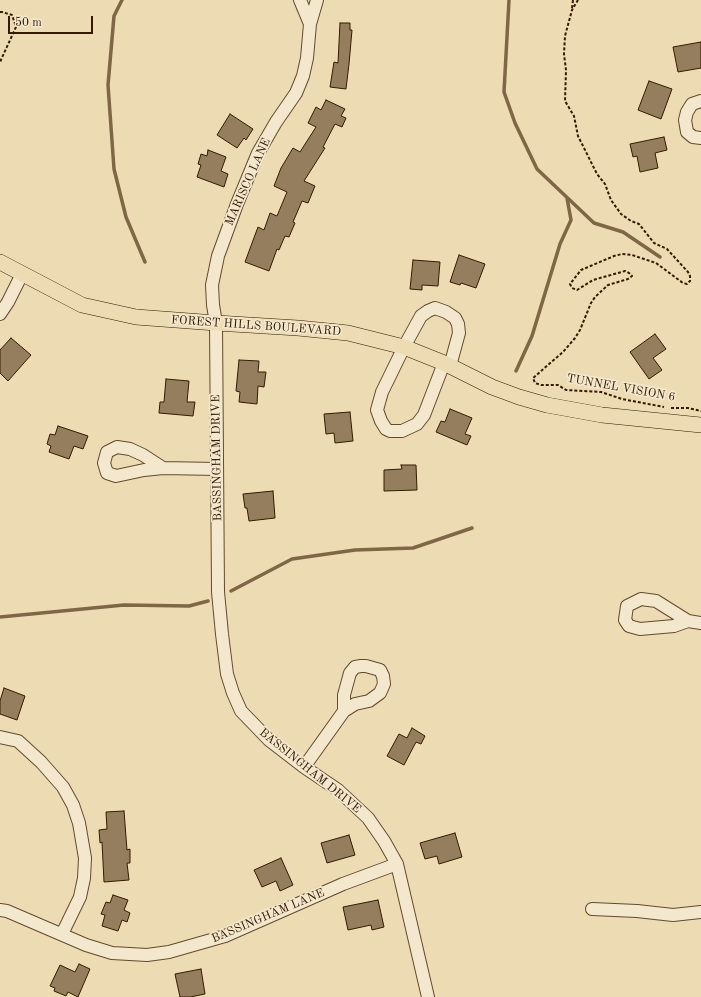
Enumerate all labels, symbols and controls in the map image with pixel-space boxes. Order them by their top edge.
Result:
scale bar [10,8,95,34]
text: 50 m [15,17,42,29]
street label: MARISCO LANE [222,136,274,228]
street label: FOREST HILLS BOULEVARD [170,313,342,339]
street label: TUNNEL VISION 6 [565,371,677,405]
street label: BASSINGHAM DRIVE [209,395,225,521]
street label: BASSINGHAM DRIVE [256,726,364,816]
street label: BASSINGHAM LANE [209,886,327,946]

